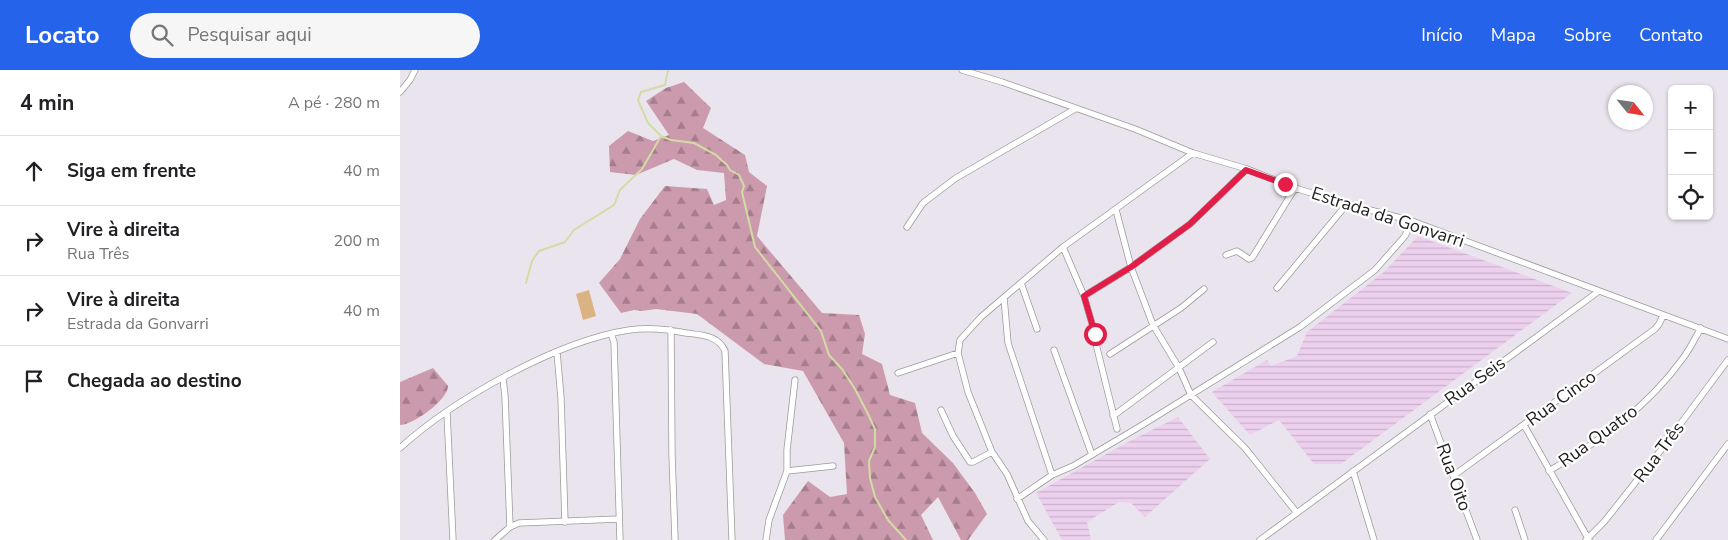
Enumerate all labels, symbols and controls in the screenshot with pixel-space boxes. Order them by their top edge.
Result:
search box [130,13,480,58]
text: Locato [25,19,100,51]
icon: search [148,21,176,49]
text: Pesquisar aqui [188,22,312,48]
text: Início [1421,23,1463,47]
text: Mapa [1491,23,1536,47]
text: Sobre [1564,23,1611,47]
text: Contato [1639,23,1703,47]
north arrow [1608,85,1653,130]
map controls [1668,85,1713,220]
button: + [1668,85,1713,130]
text: 4 min [20,89,74,117]
text: A pé · 280 m [288,92,380,114]
button: − [1668,130,1713,175]
icon: ahead [20,157,48,185]
text: Siga em frente [67,158,196,184]
text: 40 m [343,160,380,182]
route end [1274,173,1297,196]
button: locate [1668,175,1713,220]
street label: Estrada da Gonvarri [1309,181,1467,253]
text: Vire à direita [67,217,180,243]
icon: right [20,227,48,255]
text: 200 m [333,230,380,252]
text: Rua Três [67,243,130,265]
text: Vire à direita [67,287,180,313]
icon: right [20,297,48,325]
text: 40 m [343,300,380,322]
text: Estrada da Gonvarri [67,313,209,335]
route start [1084,323,1107,346]
street label: Rua Seis [1440,351,1510,411]
street label: Rua Cinco [1521,364,1601,432]
icon: arrive [20,367,48,395]
text: Chegada ao destino [67,368,242,394]
street label: Rua Quatro [1554,399,1642,473]
street label: Rua Três [1628,417,1690,487]
street label: Rua Oito [1431,440,1477,514]

